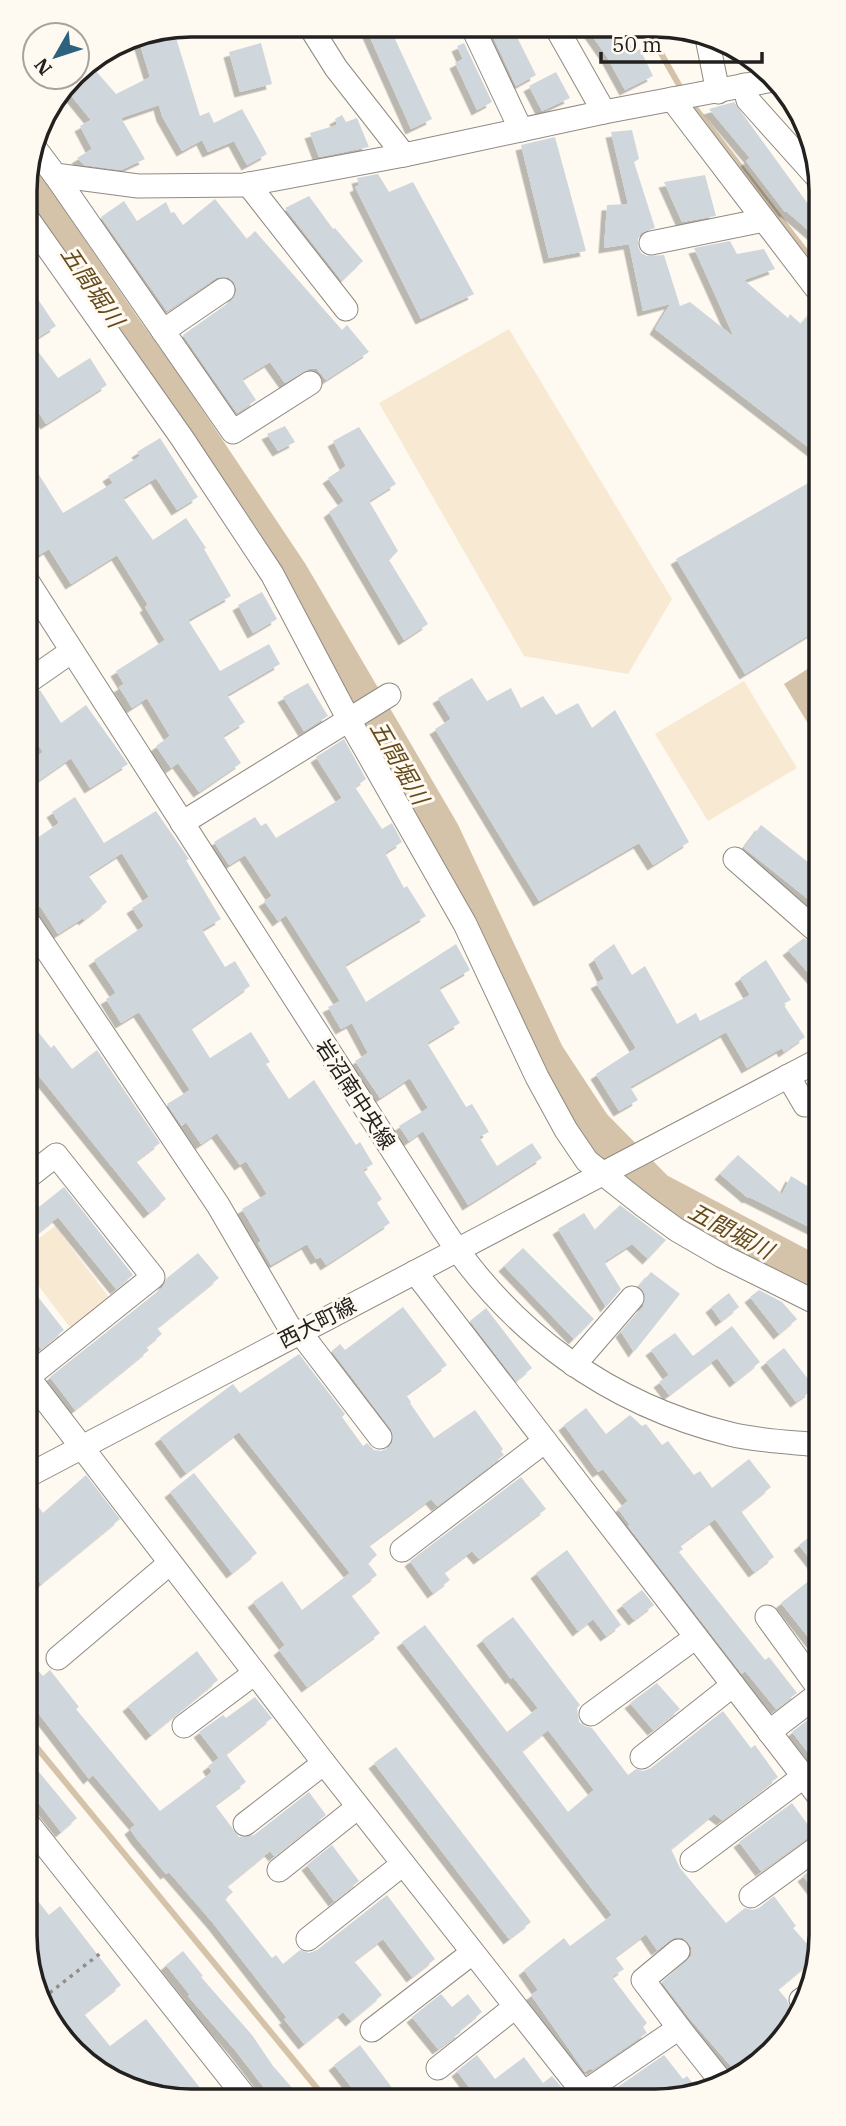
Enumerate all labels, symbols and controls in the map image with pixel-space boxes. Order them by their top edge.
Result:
north arrow [21,21,91,91]
scale bar [601,21,762,65]
text: 50 m [612,30,662,58]
text: N [29,53,57,80]
water label: 五間堀川 [55,239,133,335]
water label: 五間堀川 [364,715,437,812]
street label: 岩沼南中央線 [310,1034,402,1154]
water label: 五間堀川 [683,1195,781,1266]
street label: 西大町線 [273,1290,361,1354]

